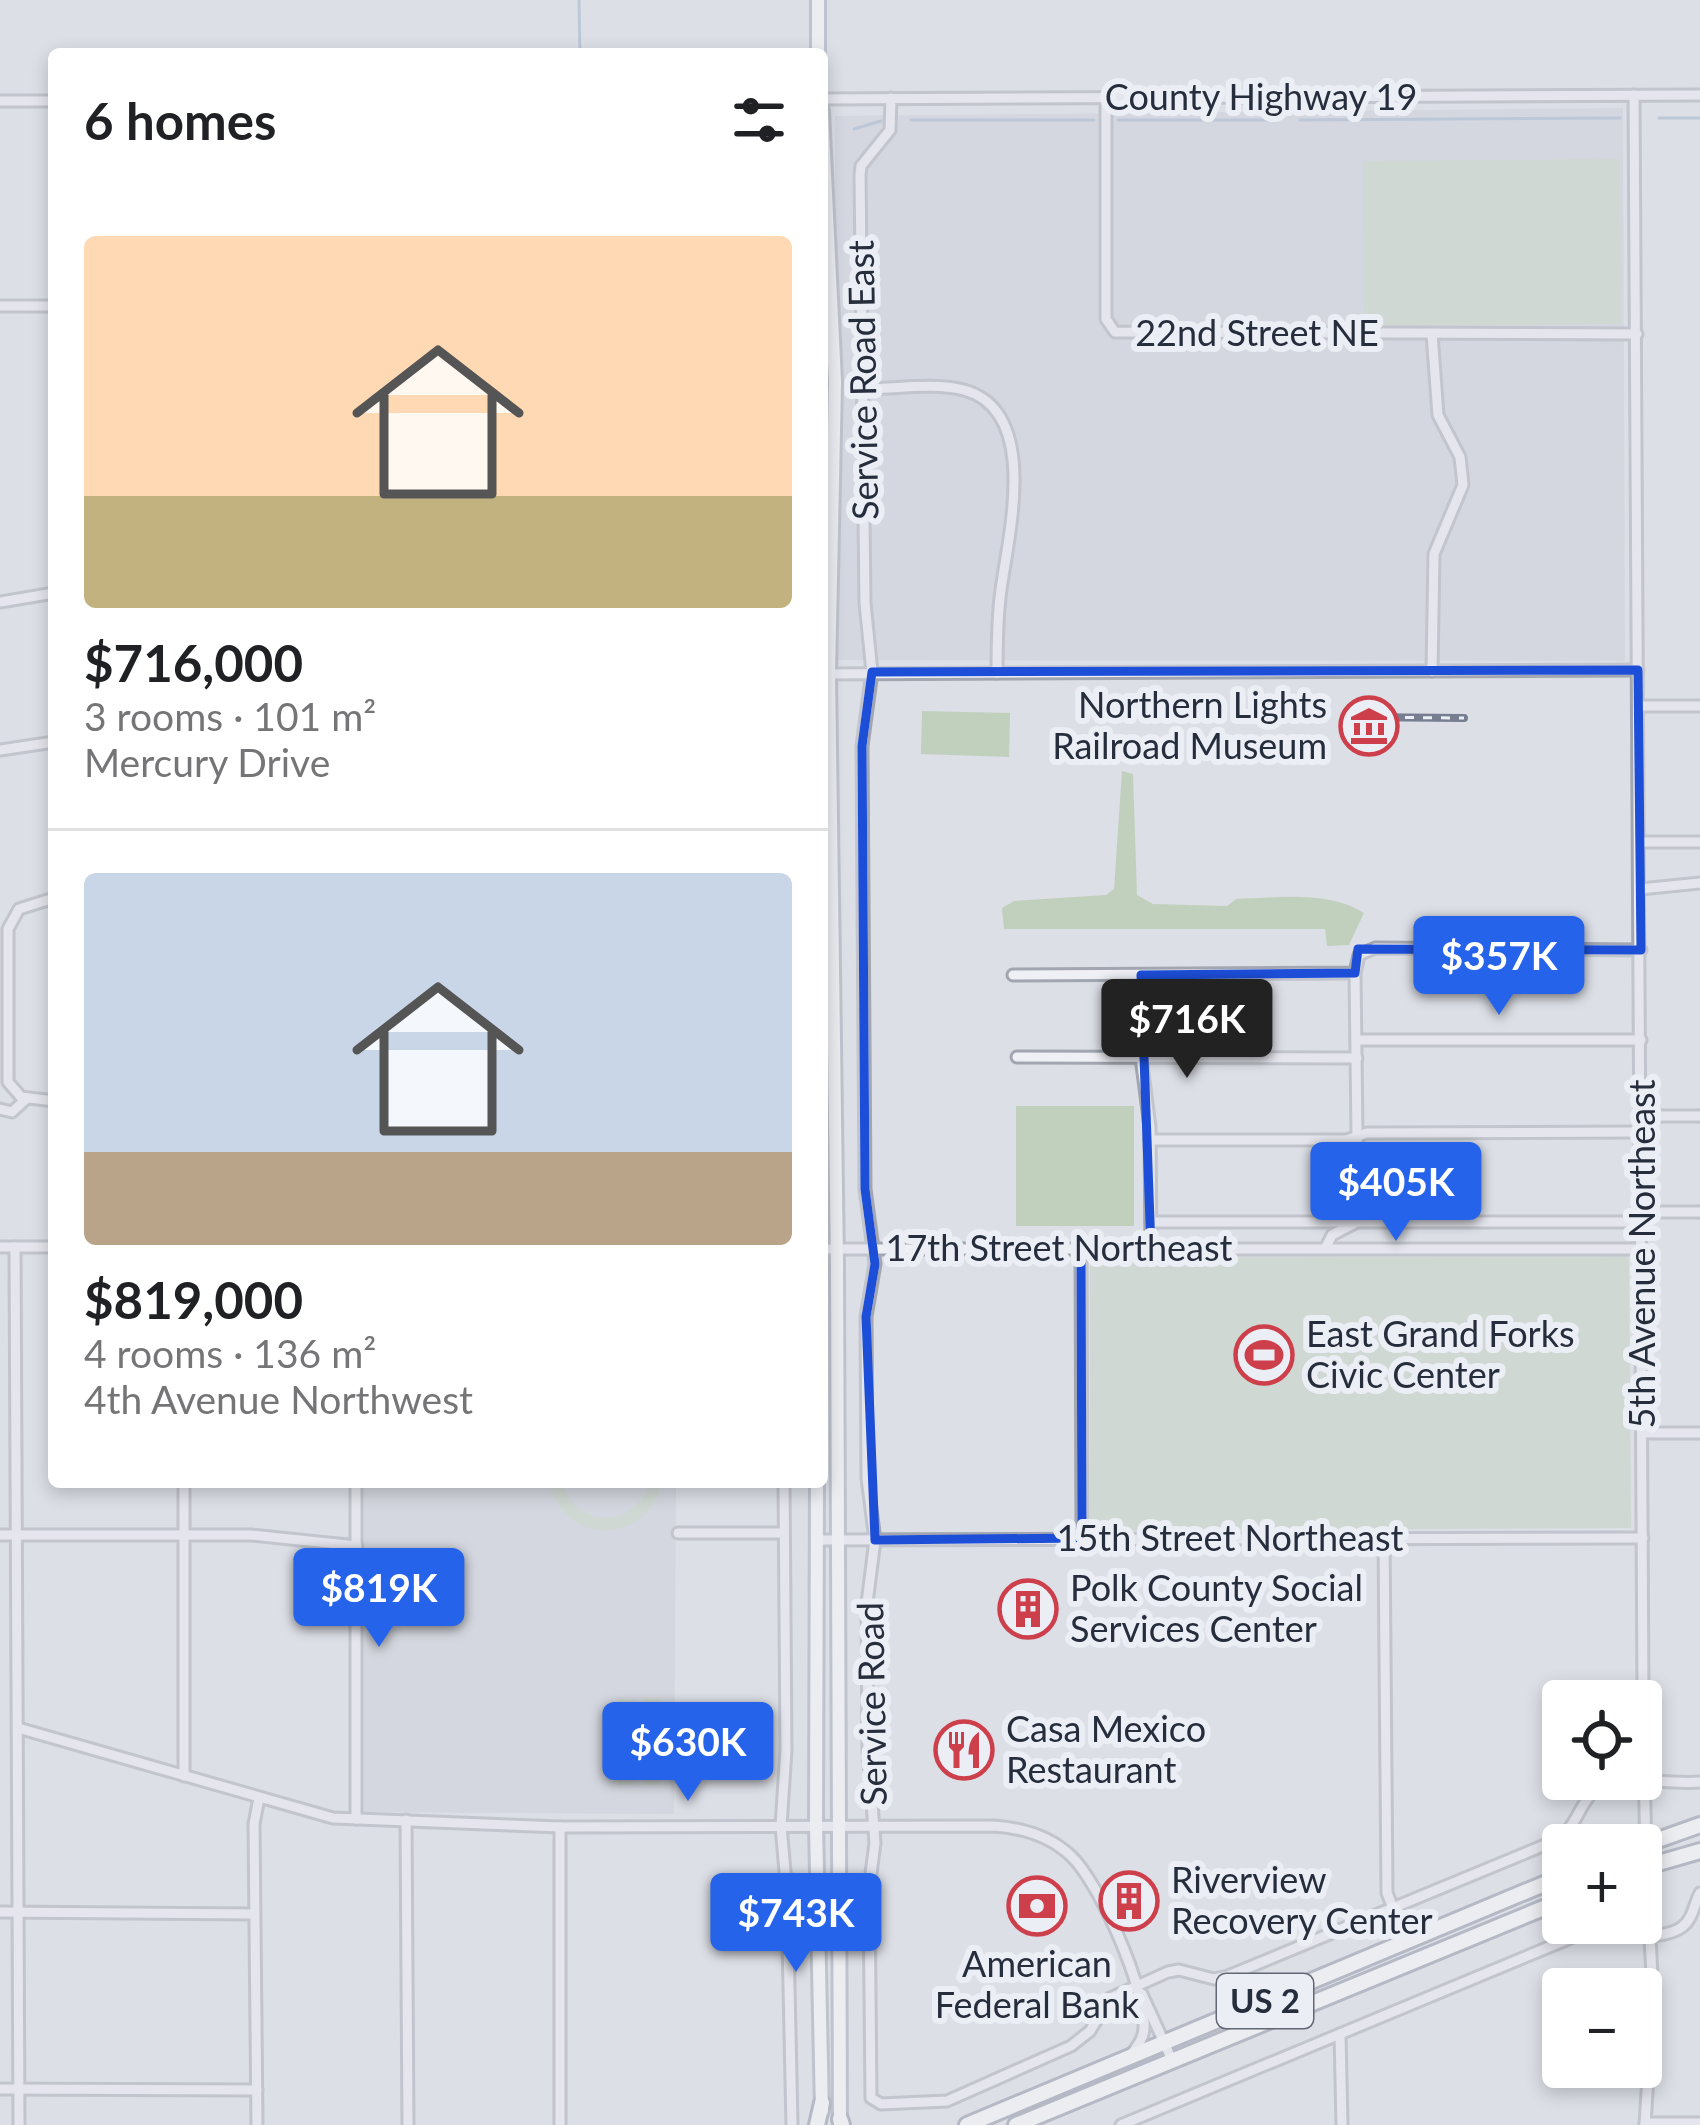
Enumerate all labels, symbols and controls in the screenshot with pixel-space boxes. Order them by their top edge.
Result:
street label: County Highway 19 [1105,74,1417,118]
icon: filters [726,87,792,153]
text: 6 homes [84,90,276,151]
street label: Service Road East [838,240,886,520]
street label: 22nd Street NE [1135,310,1379,354]
icon: home [330,314,546,530]
text: $716,000 [84,632,303,693]
place label: Northern Lights Railroad Museum [1052,682,1327,767]
text: 3 rooms · 101 m² [84,693,376,739]
museum icon: Northern Lights Railroad Museum [1338,695,1400,757]
text: Mercury Drive [84,739,330,785]
pin: $357K [1415,916,1583,1018]
text: $357K [1440,932,1558,978]
icon: home [330,951,546,1167]
pin: $716K [1103,979,1271,1081]
text: $716K [1128,995,1246,1041]
street label: 5th Avenue Northeast [1619,1079,1663,1429]
pin: $405K [1312,1142,1480,1244]
text: $405K [1337,1158,1455,1204]
street label: 17th Street Northeast [886,1225,1232,1269]
text: $819,000 [84,1269,303,1330]
place label: East Grand Forks Civic Center [1306,1311,1575,1396]
sports icon: East Grand Forks Civic Center [1233,1324,1295,1386]
text: 4 rooms · 136 m² [84,1330,376,1376]
text: 4th Avenue Northwest [84,1376,473,1422]
street label: 15th Street Northeast [1057,1515,1403,1559]
pin: $819K [295,1548,463,1650]
text: $819K [320,1564,438,1610]
place label: Polk County Social Services Center [1070,1565,1363,1650]
building icon: Polk County Social Services Center [997,1578,1059,1640]
street label: Service Road [847,1602,895,1806]
map controls [1542,1680,1662,2088]
button: locate [1542,1680,1662,1800]
pin: $630K [604,1702,772,1804]
place label: Casa Mexico Restaurant [1006,1706,1206,1791]
text: $630K [629,1718,747,1764]
restaurant icon: Casa Mexico Restaurant [933,1719,995,1781]
button: + [1542,1824,1662,1944]
place label: Riverview Recovery Center [1171,1857,1433,1942]
building icon: Riverview Recovery Center [1098,1870,1160,1932]
pin: $743K [712,1873,880,1975]
bank icon: American Federal Bank [1006,1875,1068,1937]
text: $743K [737,1889,855,1935]
place label: American Federal Bank [935,1941,1140,2026]
button: − [1542,1968,1662,2088]
road number: US 2 [1217,1974,1313,2028]

